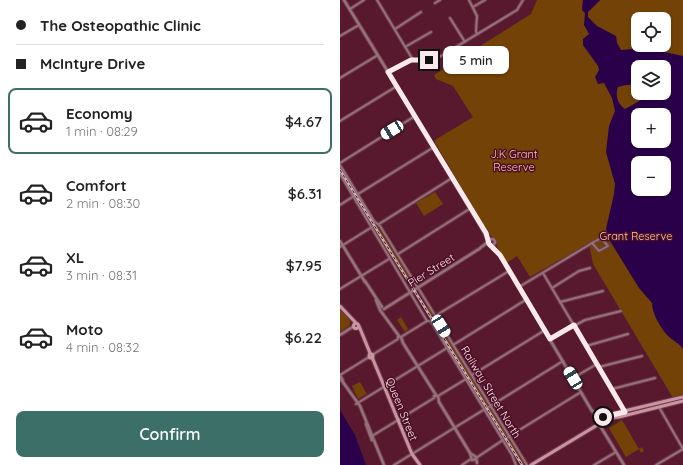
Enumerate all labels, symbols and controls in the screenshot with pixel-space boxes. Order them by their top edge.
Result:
map controls [631,12,671,196]
button: locate [631,12,671,52]
text: The Osteopathic Clinic [40,16,201,35]
callout: 5 min [443,46,509,74]
route end [420,51,438,69]
text: 5 min [459,52,493,68]
text: McIntyre Drive [40,54,145,73]
button: layers [631,60,671,100]
icon: car [18,103,54,139]
text: Economy [66,104,133,123]
button: + [631,108,671,148]
text: $4.67 [285,112,322,131]
car [379,119,405,141]
text: 1 min · 08:29 [66,123,138,139]
park label: J.K Grant Reserve [490,147,538,174]
button: − [631,156,671,196]
icon: car [18,175,54,211]
text: Comfort [66,176,127,195]
text: $6.31 [288,184,322,203]
text: 2 min · 08:30 [66,195,140,211]
park label: Grant Reserve [599,229,673,243]
icon: car [18,247,54,283]
text: XL [66,248,84,267]
street label: Pier Street [405,250,457,290]
text: $7.95 [286,256,322,275]
text: 3 min · 08:31 [66,267,137,283]
car [430,313,452,339]
icon: car [18,319,54,355]
text: Moto [66,320,103,339]
text: $6.22 [285,328,322,347]
text: 4 min · 08:32 [66,339,139,355]
street label: Railway Street North [458,343,524,441]
car [562,365,584,391]
street label: Queen Street [383,375,421,443]
route start [594,408,612,426]
button: Confirm [16,411,324,457]

